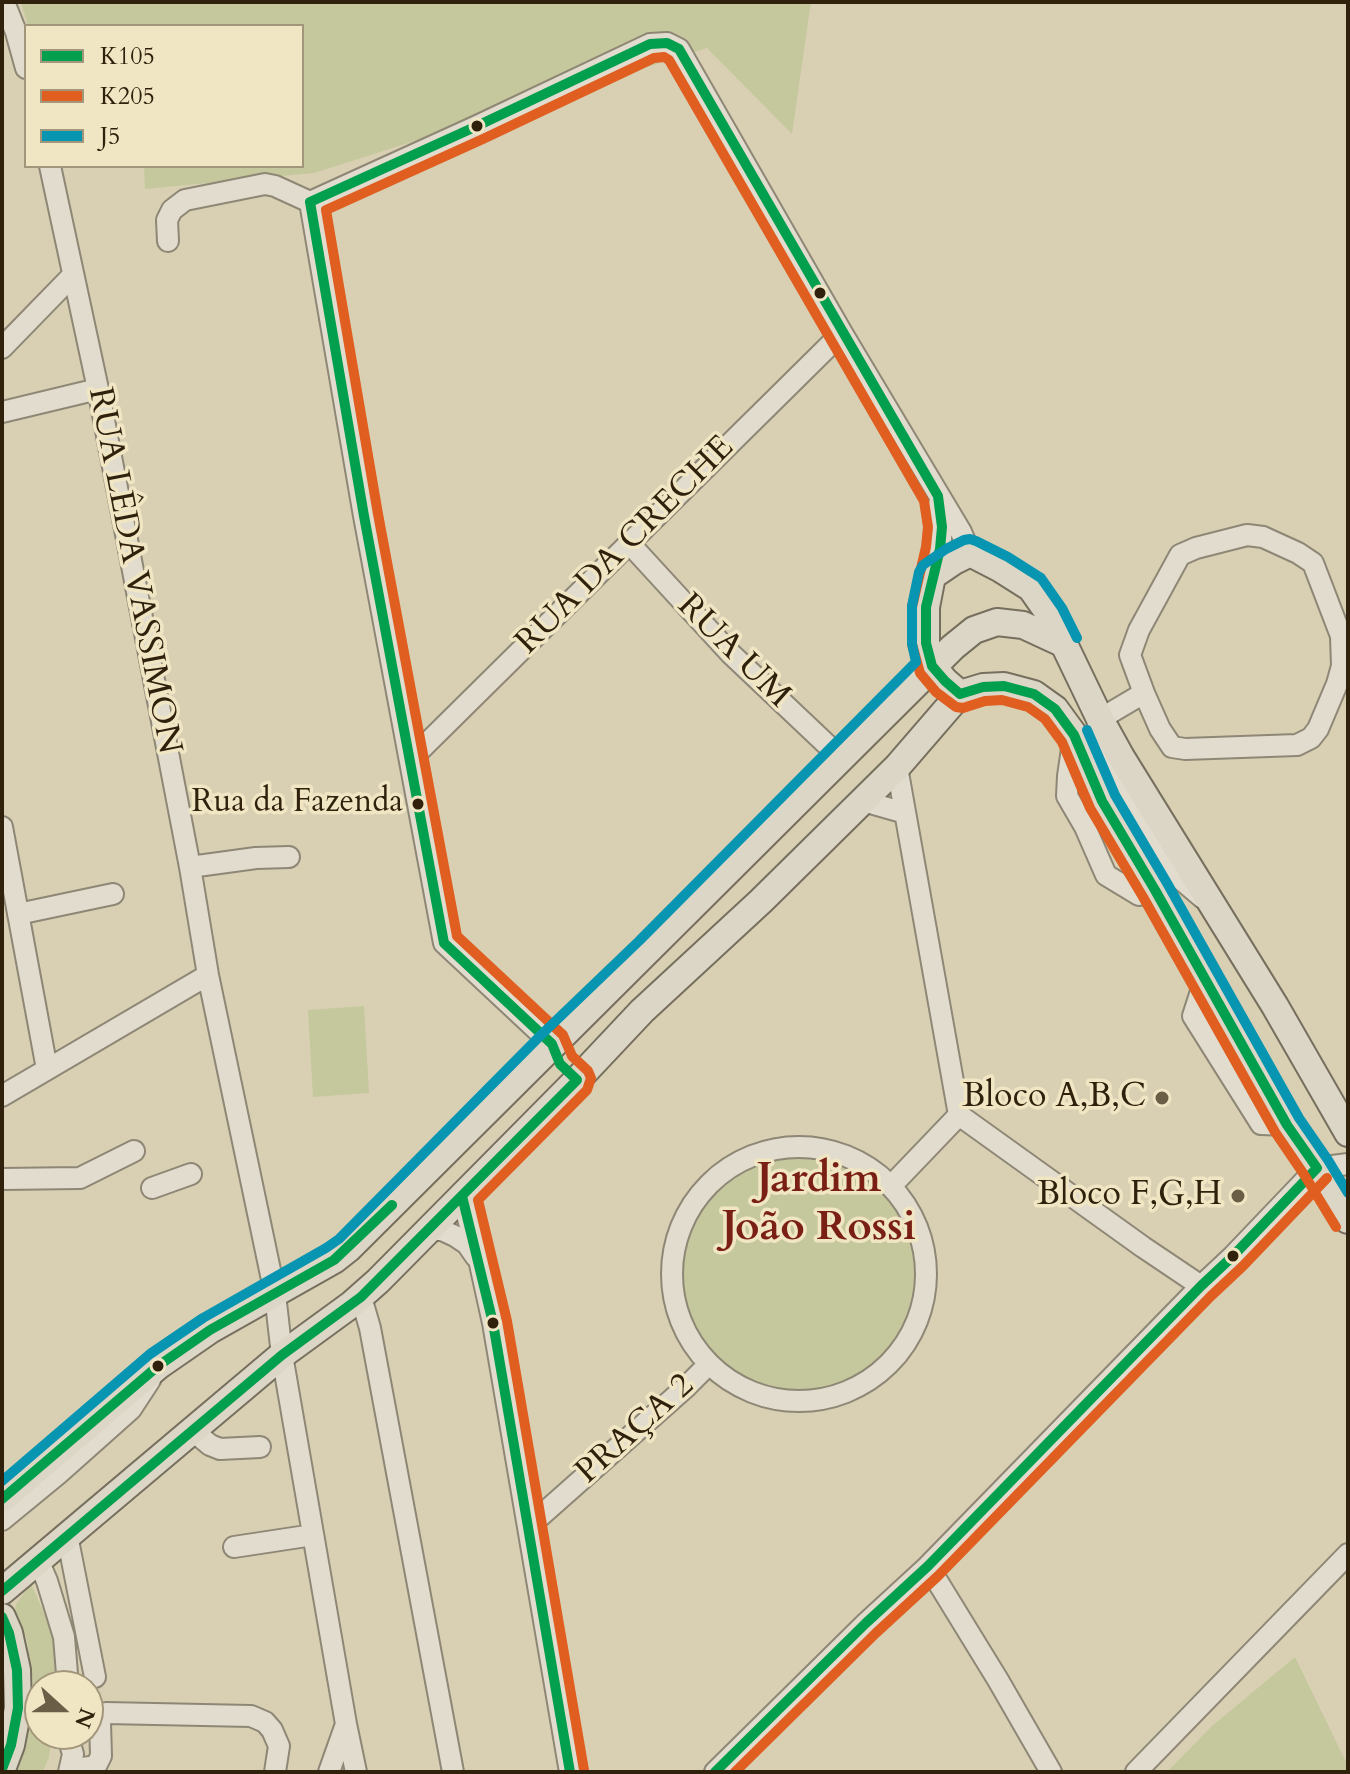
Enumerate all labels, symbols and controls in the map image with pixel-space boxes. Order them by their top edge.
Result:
legend [24,24,304,168]
text: K105 [100,40,155,73]
text: K205 [100,80,155,113]
unlabelled marker [469,118,485,134]
text: J5 [100,120,120,153]
unlabelled marker [812,285,828,301]
street label: RUA LÊDA VASSIMON [77,384,189,758]
street label: RUA DA CRECHE [509,429,743,663]
street label: RUA UM [668,587,798,717]
place label: Rua da Fazenda [191,785,403,823]
marker: Rua da Fazenda [410,796,426,812]
place label: Bloco A,B,C [962,1078,1146,1118]
marker: Bloco A,B,C [1153,1089,1171,1107]
district label: Jardim João Rossi [722,1156,916,1254]
place label: Bloco F,G,H [1037,1176,1222,1216]
marker: Bloco F,G,H [1229,1187,1247,1205]
unlabelled marker [1225,1248,1241,1264]
unlabelled marker [485,1315,501,1331]
unlabelled marker [150,1358,166,1374]
street label: PRAÇA 2 [569,1366,703,1494]
north arrow [24,1670,104,1750]
text: N [67,1704,102,1732]

